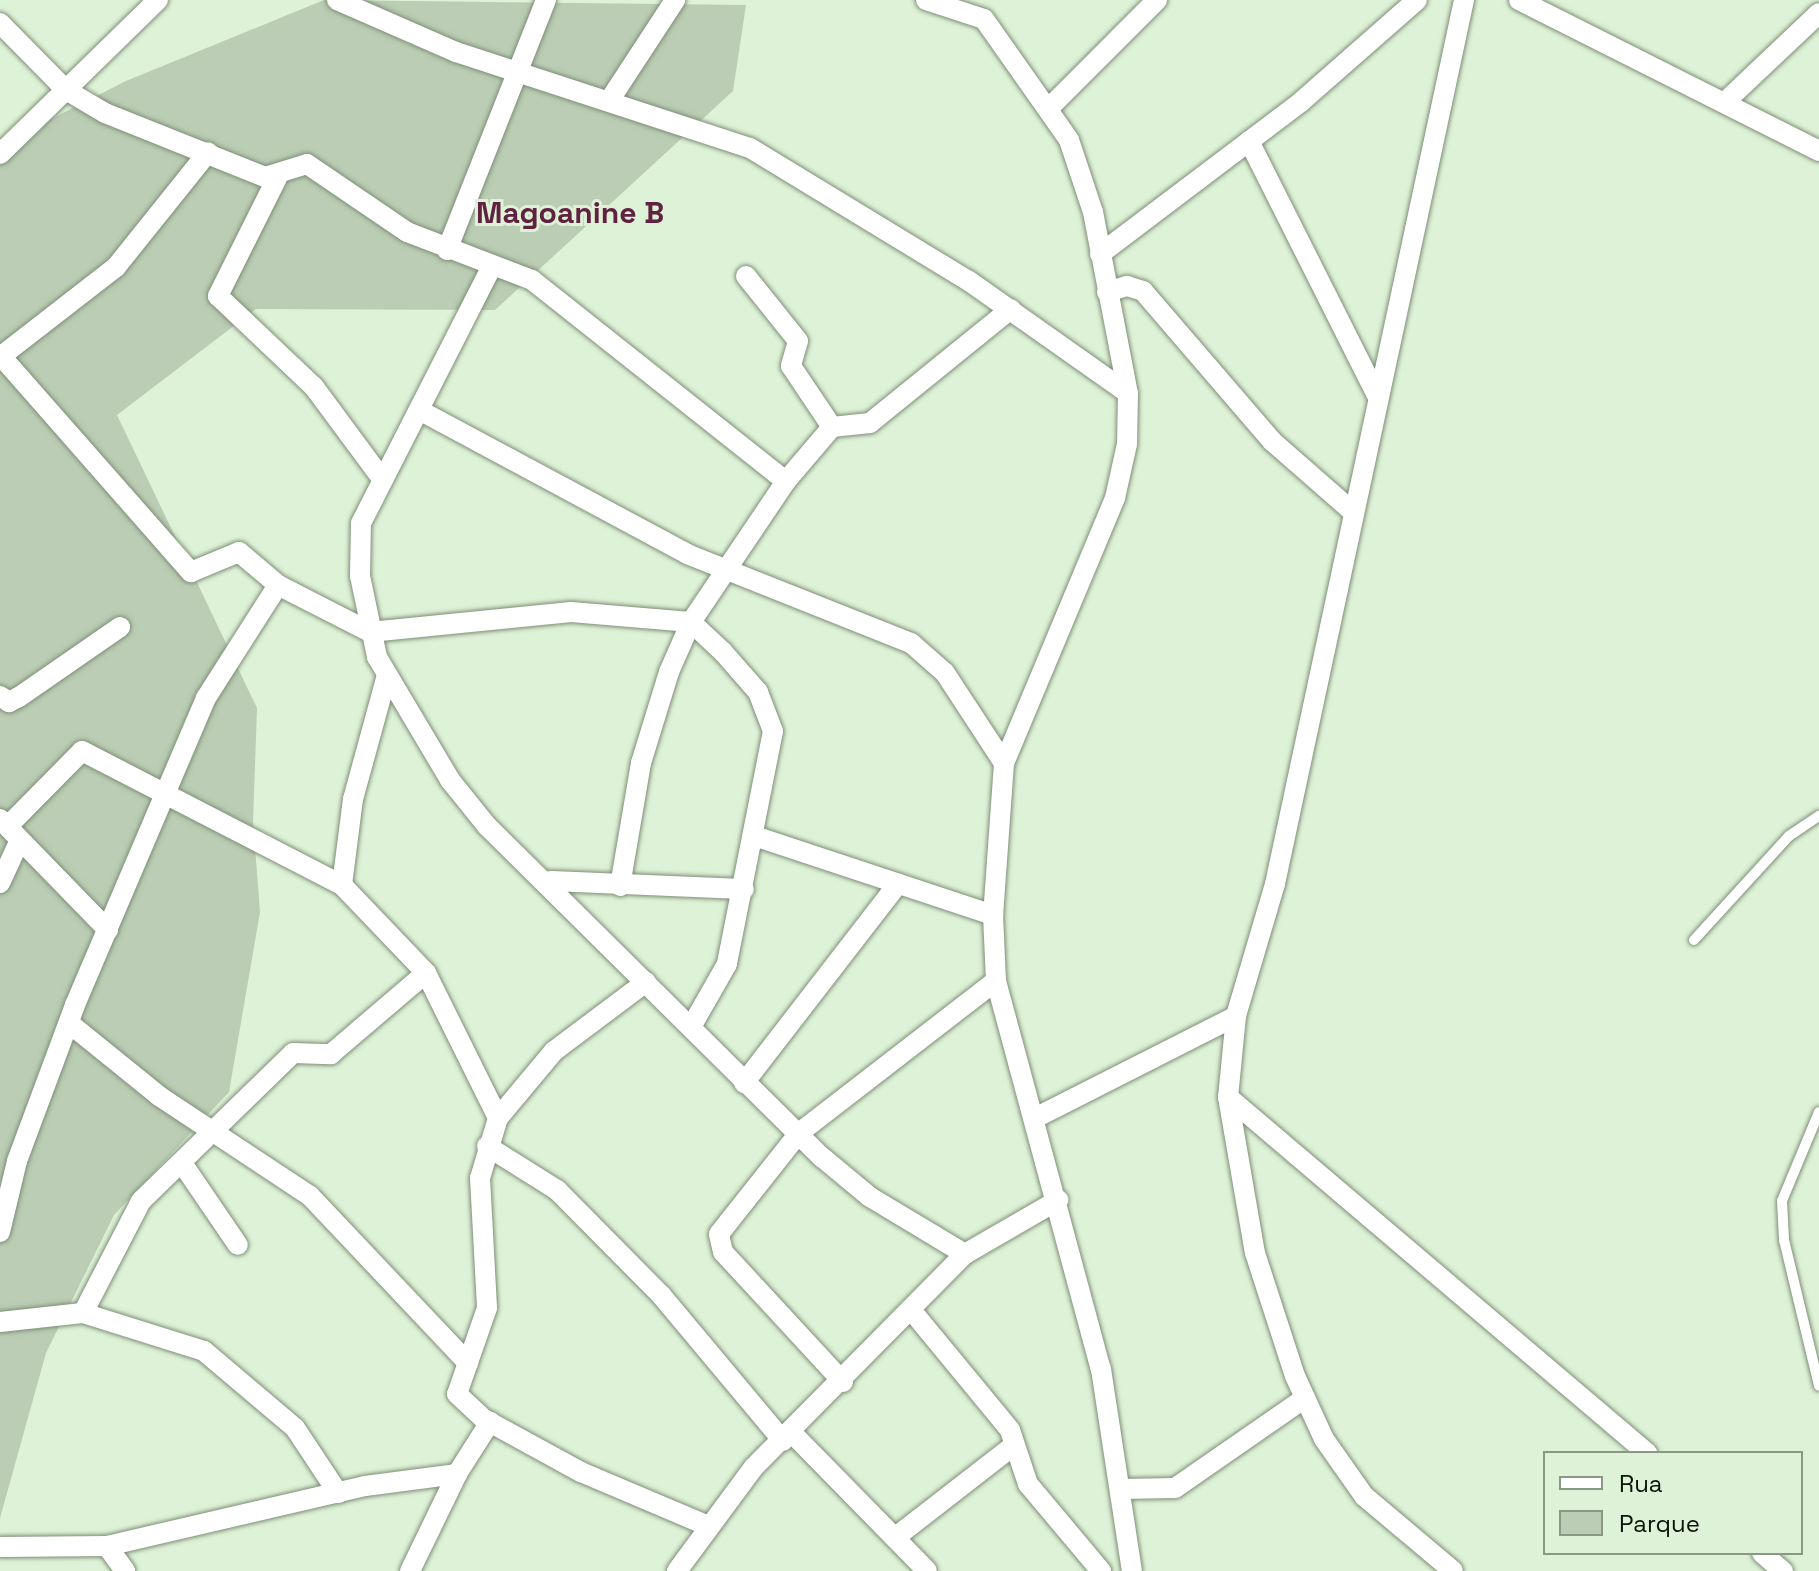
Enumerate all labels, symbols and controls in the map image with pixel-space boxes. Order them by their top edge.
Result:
district label: Magoanine B [476,195,664,231]
legend [1543,1451,1803,1555]
text: Rua [1619,1468,1663,1499]
text: Parque [1619,1508,1700,1539]

